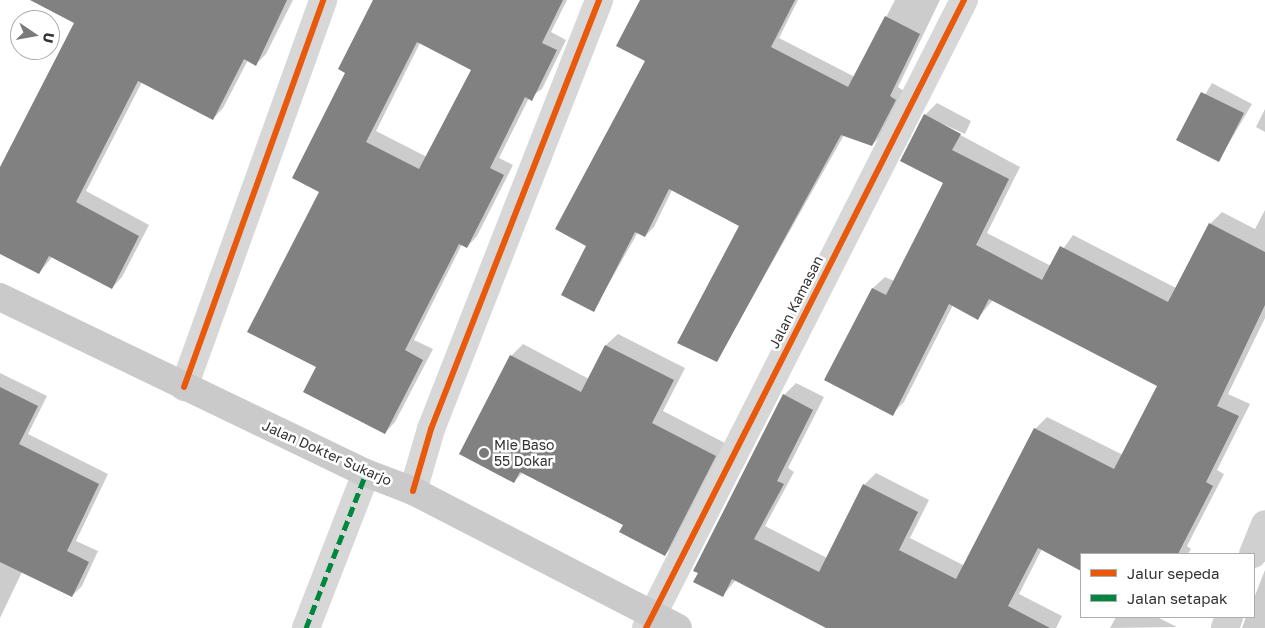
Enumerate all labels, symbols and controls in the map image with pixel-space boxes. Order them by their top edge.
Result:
north arrow [10,10,60,60]
text: U [40,31,59,45]
street label: Jalan Kamasan [765,253,827,351]
street label: Jalan Dokter Sukarjo [260,417,394,489]
place label: Mie Baso 55 Dokar [494,437,555,470]
marker: Mie Baso 55 Dokar [478,447,490,459]
legend [1080,553,1255,618]
text: Jalur sepeda [1127,564,1220,582]
text: Jalan setapak [1127,589,1227,607]

